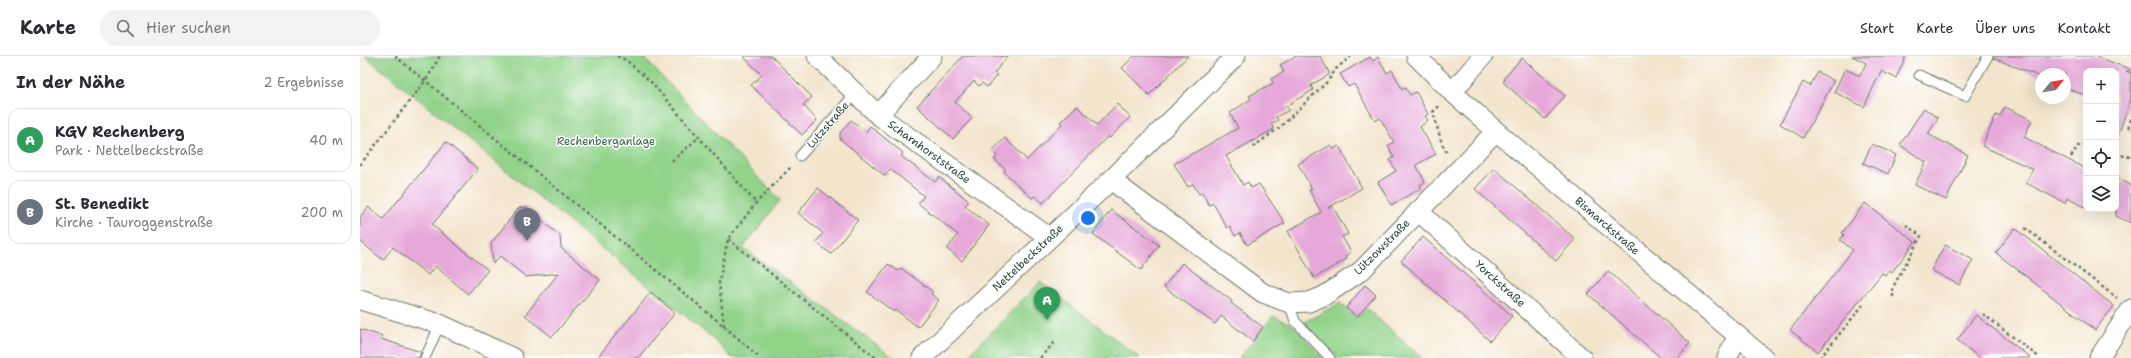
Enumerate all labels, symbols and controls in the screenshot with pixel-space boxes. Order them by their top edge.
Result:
search box [100,10,380,46]
text: Karte [20,15,76,40]
icon: search [114,17,136,39]
text: Hier suchen [146,18,231,38]
text: Start [1860,19,1894,37]
text: Karte [1916,19,1953,37]
text: Über uns [1975,19,2035,37]
text: Kontakt [2057,19,2111,37]
north arrow [2035,68,2071,104]
map controls [2083,68,2119,212]
button: + [2083,68,2119,104]
text: In der Nähe [16,71,125,93]
text: 2 Ergebnisse [264,74,344,91]
street label: Lutzstraße [803,98,853,152]
button: − [2083,104,2119,140]
street label: Scharnhorststraße [885,117,973,187]
text: KGV Rechenberg [55,122,184,142]
text: A [25,132,35,149]
text: 40 m [309,132,343,149]
park label: Rechenberganlage [557,134,655,149]
button: locate [2083,140,2119,176]
text: Park · Nettelbeckstraße [55,142,204,159]
button: layers [2083,176,2119,212]
text: St. Benedikt [55,194,149,214]
street label: Bismarckstraße [1571,194,1643,258]
text: B [26,204,34,221]
text: 200 m [301,204,343,221]
pin: B [514,208,540,241]
your location [1078,208,1098,228]
text: Kirche · Tauroggenstraße [55,214,213,231]
street label: Lützowstraße [1351,216,1413,278]
street label: Nettelbeckstraße [989,221,1067,295]
street label: Yorckstraße [1472,257,1528,311]
pin: A [1034,287,1060,320]

